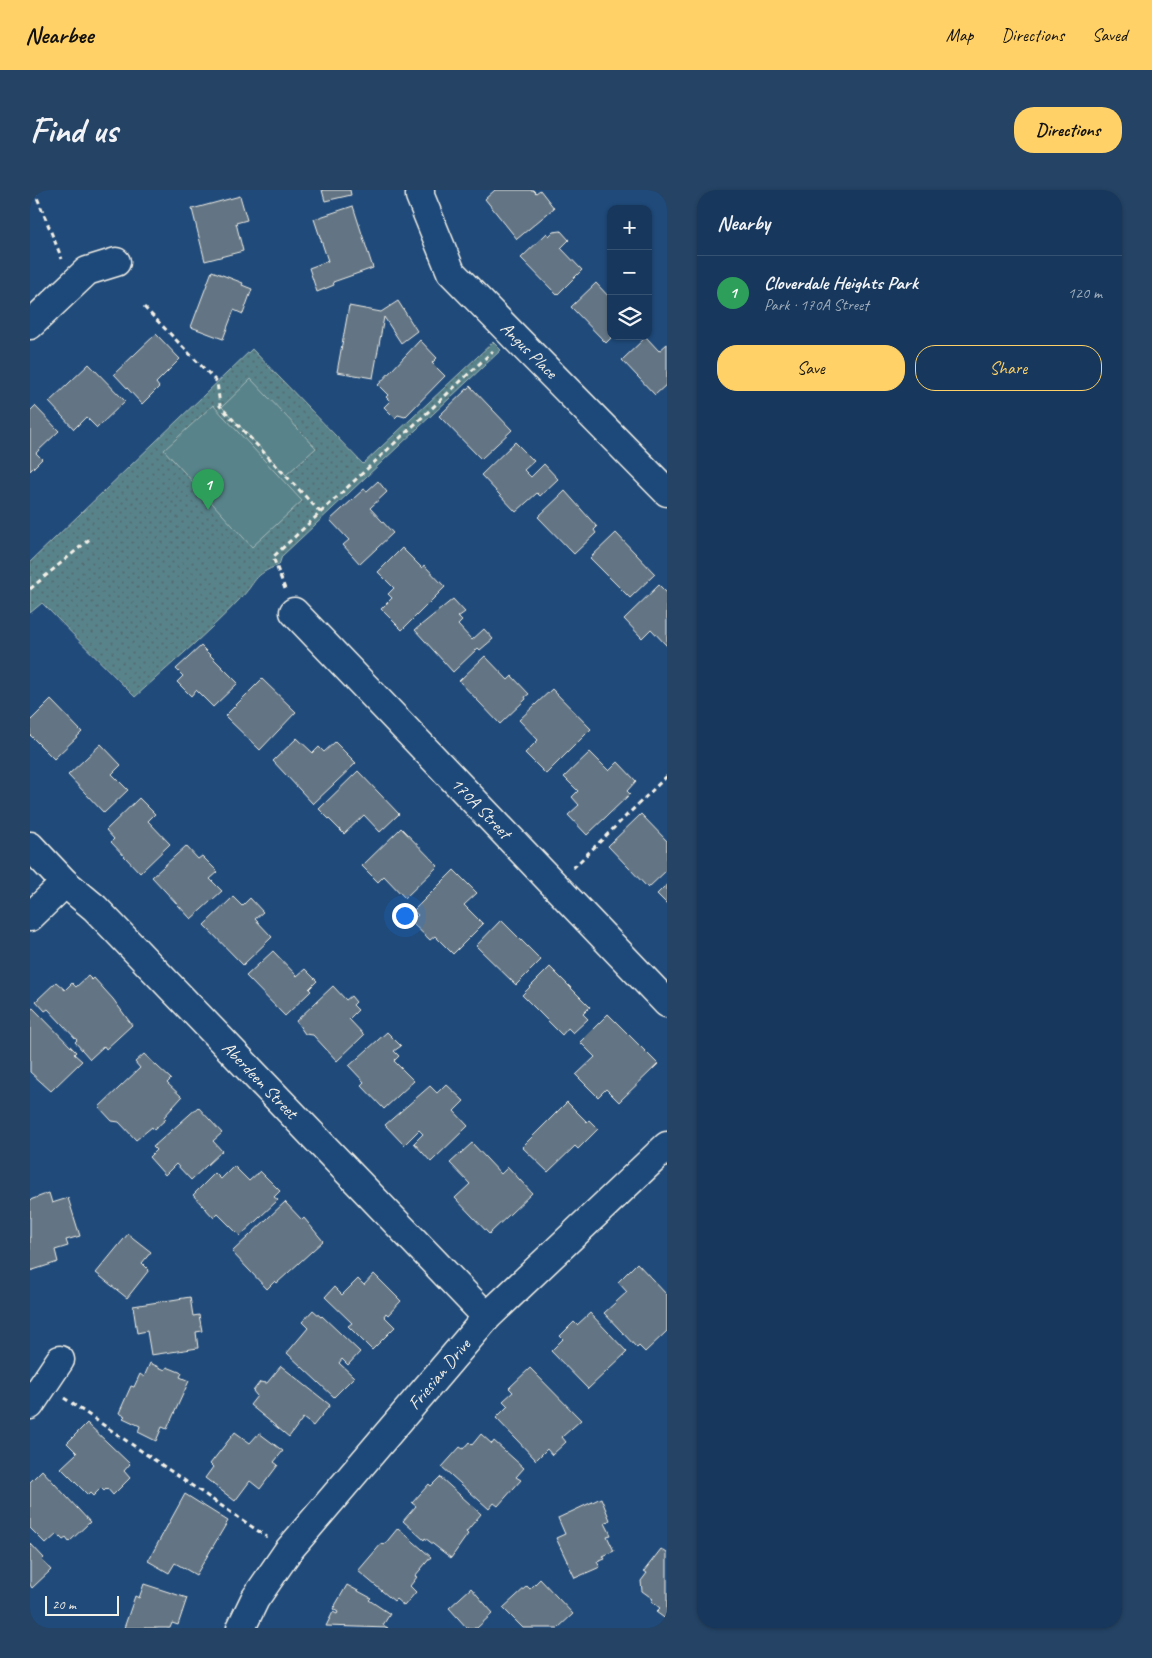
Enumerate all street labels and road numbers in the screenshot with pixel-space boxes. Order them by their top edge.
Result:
street label: Angus Place [496,317,563,384]
street label: 170A Street [446,773,518,845]
street label: Aberdeen Street [218,1037,304,1125]
street label: Friesian Drive [403,1333,476,1414]

